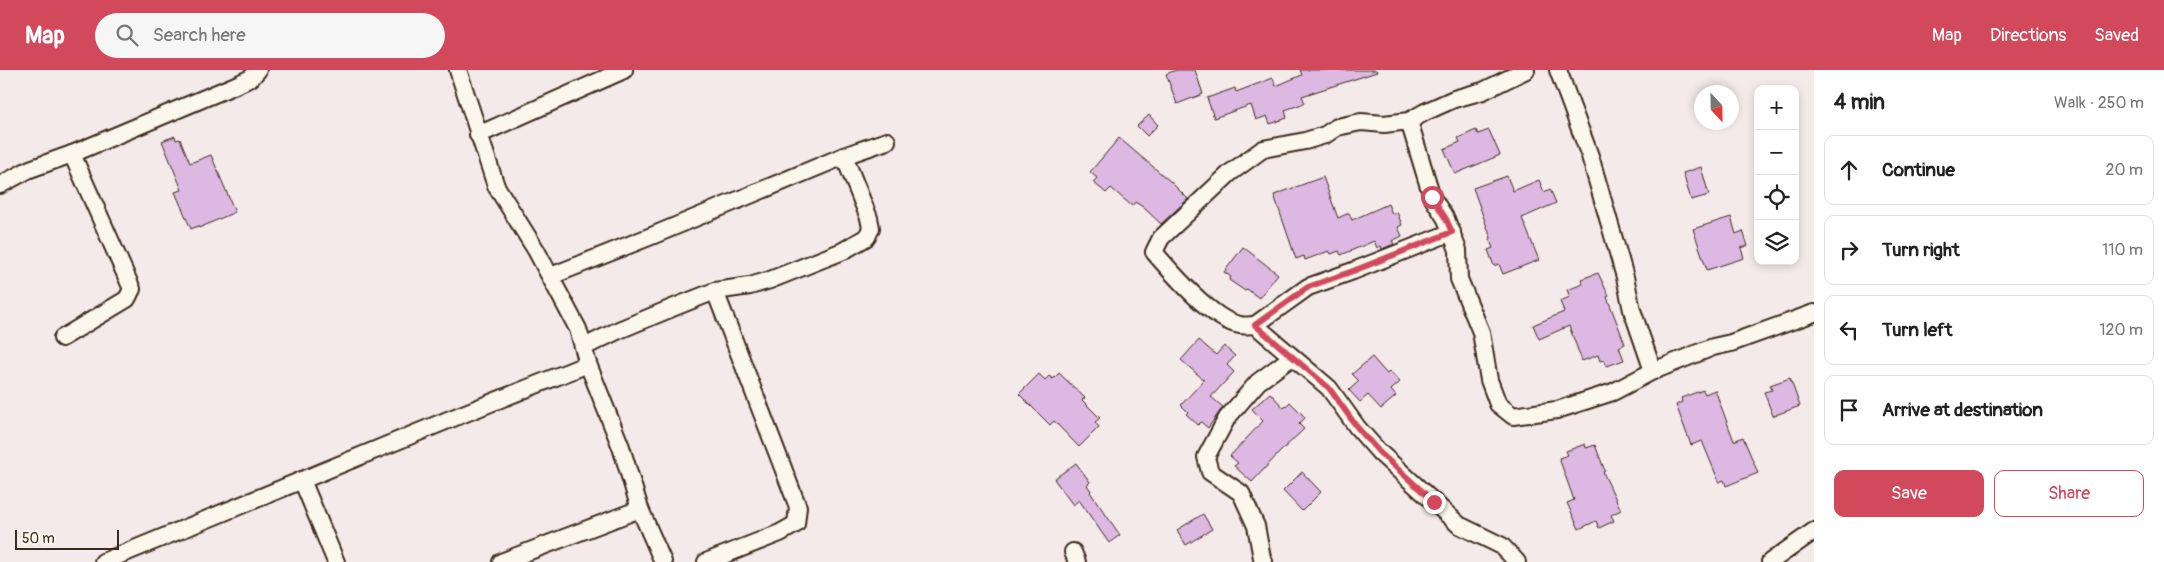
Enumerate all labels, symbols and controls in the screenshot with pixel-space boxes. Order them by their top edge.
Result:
search box [95,13,445,58]
text: Map [25,21,65,50]
icon: search [113,21,141,49]
text: Search here [153,23,246,47]
text: Map [1932,24,1962,47]
text: Directions [1990,24,2066,47]
text: Saved [2094,24,2139,47]
north arrow [1694,85,1739,130]
map controls [1754,85,1799,265]
button: + [1754,85,1799,130]
text: 4 min [1834,89,1885,116]
text: Walk · 250 m [2054,93,2144,113]
button: − [1754,130,1799,175]
icon: ahead [1835,156,1863,184]
text: Continue [1882,158,1955,182]
text: 20 m [2105,160,2143,180]
button: locate [1754,175,1799,220]
route start [1421,186,1444,209]
button: layers [1754,220,1799,265]
icon: right [1835,236,1863,264]
text: Turn right [1882,238,1960,262]
text: 110 m [2102,240,2143,260]
icon: left [1835,316,1863,344]
text: Turn left [1882,318,1952,342]
text: 120 m [2099,320,2143,340]
icon: arrive [1835,396,1863,424]
text: Arrive at destination [1882,398,2043,422]
button: Save [1834,470,1984,517]
button: Share [1994,470,2144,517]
route end [1423,491,1446,514]
scale bar [15,527,119,550]
text: 50 m [22,530,55,547]

